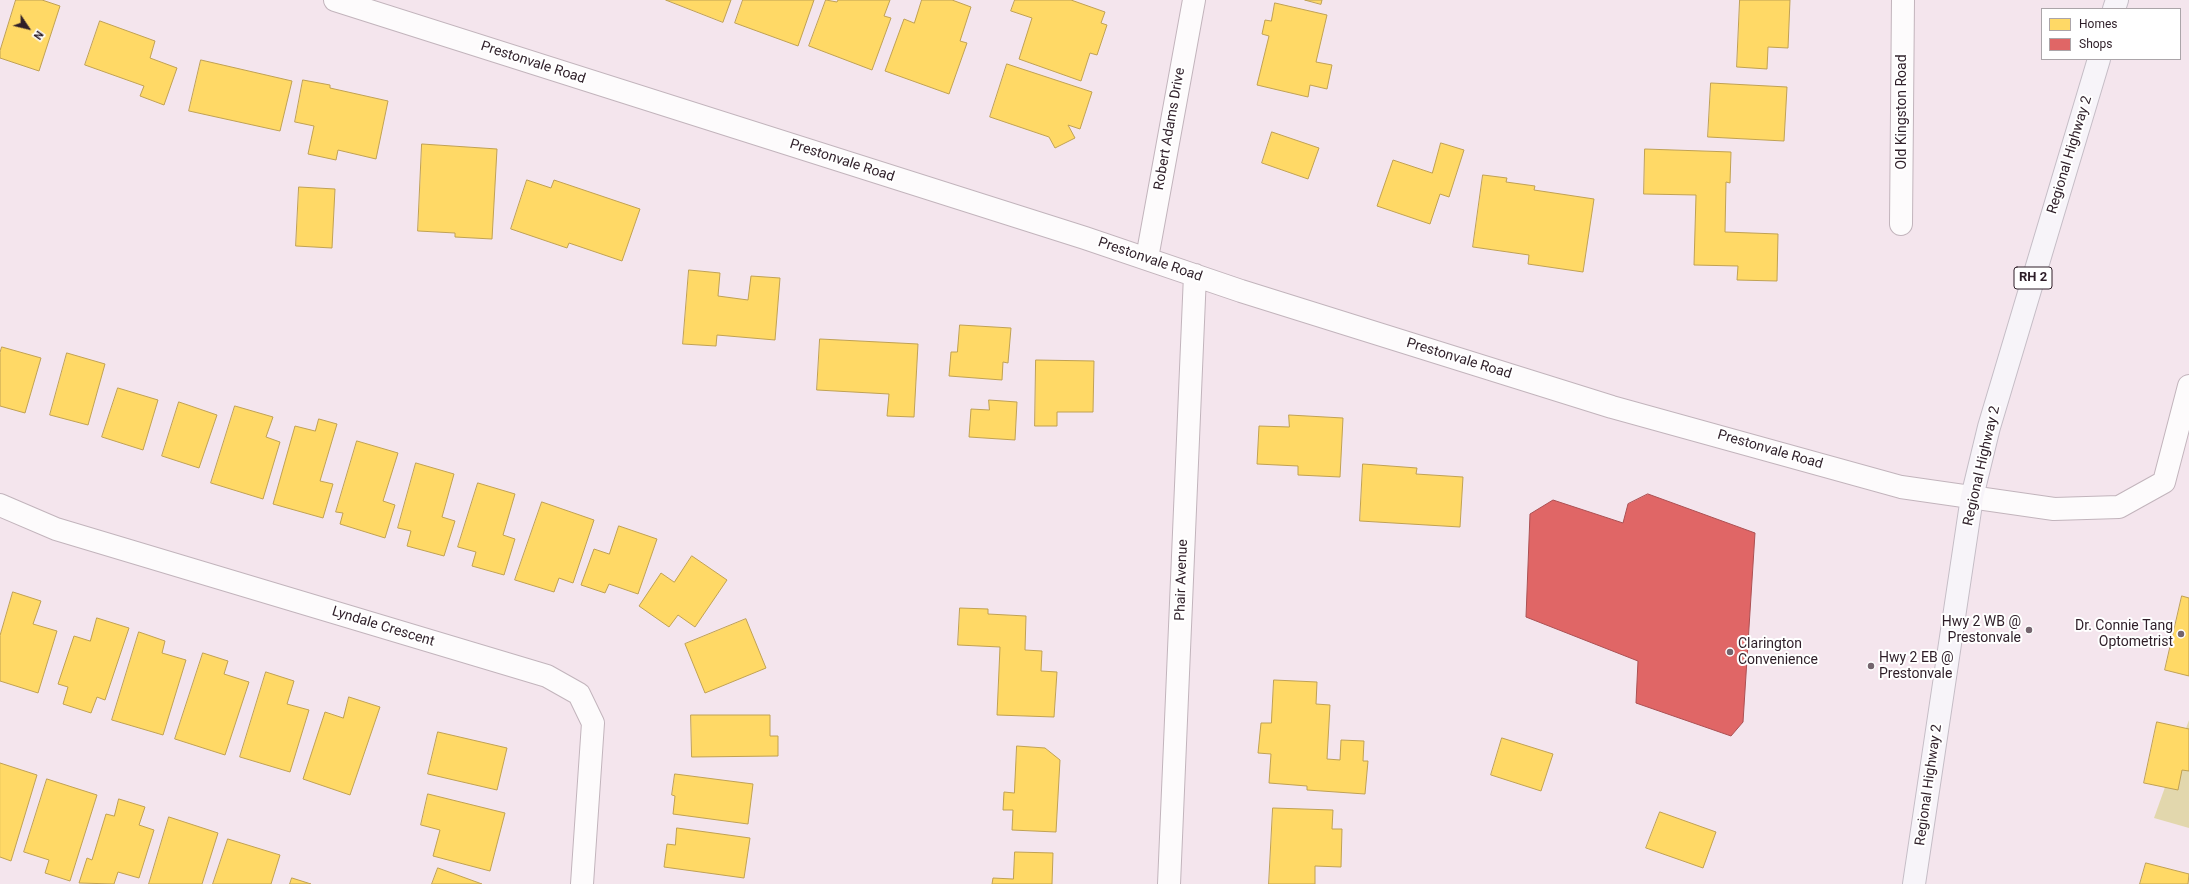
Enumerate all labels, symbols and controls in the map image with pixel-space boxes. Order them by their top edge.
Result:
north arrow [8,8,48,48]
legend [2041,8,2181,60]
text: Homes [2079,17,2117,31]
text: N [31,28,46,42]
text: Shops [2079,37,2113,51]
street label: Prestonvale Road [479,38,587,88]
street label: Old Kingston Road [1894,54,1910,170]
street label: Robert Adams Drive [1151,66,1189,192]
street label: Regional Highway 2 [2044,94,2096,216]
street label: Prestonvale Road [788,136,896,186]
street label: Prestonvale Road [1096,234,1204,286]
road number: RH 2 [2014,267,2052,289]
street label: Prestonvale Road [1404,335,1514,383]
street label: Regional Highway 2 [1960,404,2004,528]
street label: Prestonvale Road [1715,427,1825,473]
street label: Phair Avenue [1172,539,1192,621]
street label: Lyndale Crescent [330,603,436,651]
place label: Hwy 2 WB @ Prestonvale [1942,614,2021,646]
place label: Dr. Connie Tang Optometrist [2075,618,2173,650]
marker: Hwy 2 WB @ Prestonvale [2024,625,2034,635]
marker: Dr. Connie Tang Optometrist [2176,629,2186,639]
place label: Clarington Convenience [1738,636,1818,668]
marker: Clarington Convenience [1725,647,1735,657]
place label: Hwy 2 EB @ Prestonvale [1879,650,1954,682]
marker: Hwy 2 EB @ Prestonvale [1866,661,1876,671]
street label: Regional Highway 2 [1912,723,1946,847]

